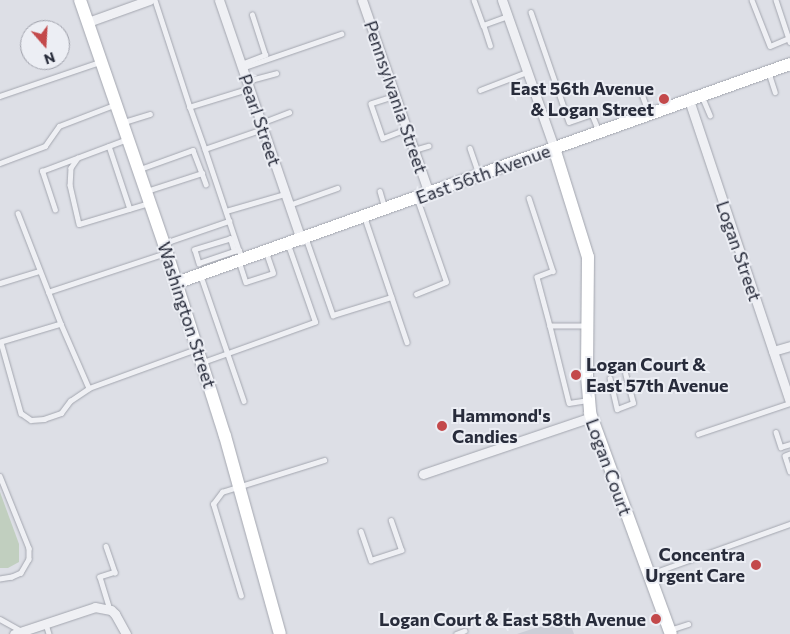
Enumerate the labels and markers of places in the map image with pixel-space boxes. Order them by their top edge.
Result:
place label: East 56th Avenue & Logan Street [510,78,654,120]
marker: East 56th Avenue & Logan Street [658,93,670,105]
place label: Logan Court & East 57th Avenue [586,354,728,396]
marker: Logan Court & East 57th Avenue [570,369,582,381]
place label: Hammond's Candies [452,405,551,448]
marker: Hammond's Candies [436,420,448,432]
place label: Concentra Urgent Care [645,544,745,586]
marker: Concentra Urgent Care [749,558,763,572]
place label: Logan Court & East 58th Avenue [379,608,646,630]
marker: Logan Court & East 58th Avenue [650,613,662,625]

